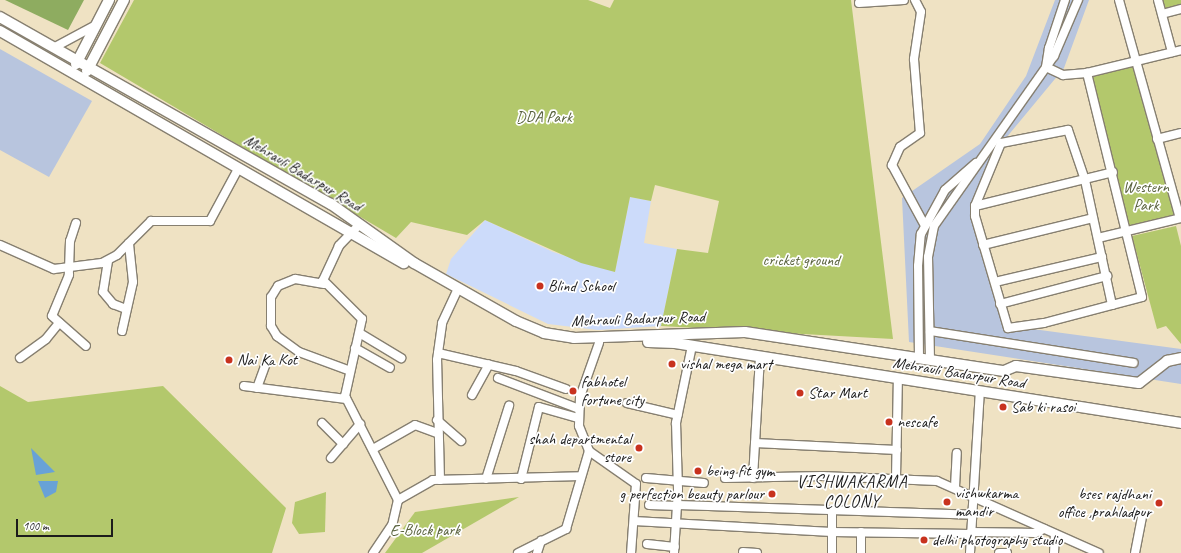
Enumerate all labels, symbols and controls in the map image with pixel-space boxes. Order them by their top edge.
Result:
park label: DDA Park [516,107,572,127]
street label: Mehrauli Badarpur Road [241,130,365,216]
park label: Western Park [1123,177,1169,215]
park label: cricket ground [762,250,840,270]
place label: Blind School [548,276,614,296]
marker: Blind School [535,281,545,291]
street label: Mehrauli Badarpur Road [571,307,705,331]
place label: Nai Ka Kot [237,350,297,370]
street label: Mehrauli Badarpur Road [891,353,1027,393]
place label: vishal mega mart [680,354,771,374]
marker: Nai Ka Kot [224,355,234,365]
marker: vishal mega mart [667,359,677,369]
place label: fabhotel fortune city [581,372,644,410]
place label: Star Mart [808,383,868,403]
marker: fabhotel fortune city [568,386,578,396]
marker: Star Mart [795,388,805,398]
place label: Sab ki rasoi [1011,397,1076,417]
marker: Sab ki rasoi [998,402,1008,412]
place label: nescafe [897,412,937,432]
marker: nescafe [884,417,894,427]
place label: shah departmental store [528,429,631,467]
marker: shah departmental store [634,443,644,453]
place label: being fit gym [706,461,775,481]
marker: being fit gym [693,466,703,476]
district label: VISHWAKARMA COLONY [797,472,907,512]
place label: vishwkarma mandir [955,483,1018,521]
place label: g perfection beauty parlour [619,484,764,504]
place label: bses rajdhani office ,prahladpur [1058,484,1151,522]
marker: g perfection beauty parlour [767,489,777,499]
marker: vishwkarma mandir [942,497,952,507]
marker: bses rajdhani office ,prahladpur [1154,498,1164,508]
scale bar [18,511,115,537]
text: 100 m [23,518,49,534]
park label: E-Block park [390,520,460,540]
place label: delhi photography studio [932,530,1063,550]
marker: delhi photography studio [919,535,929,545]

